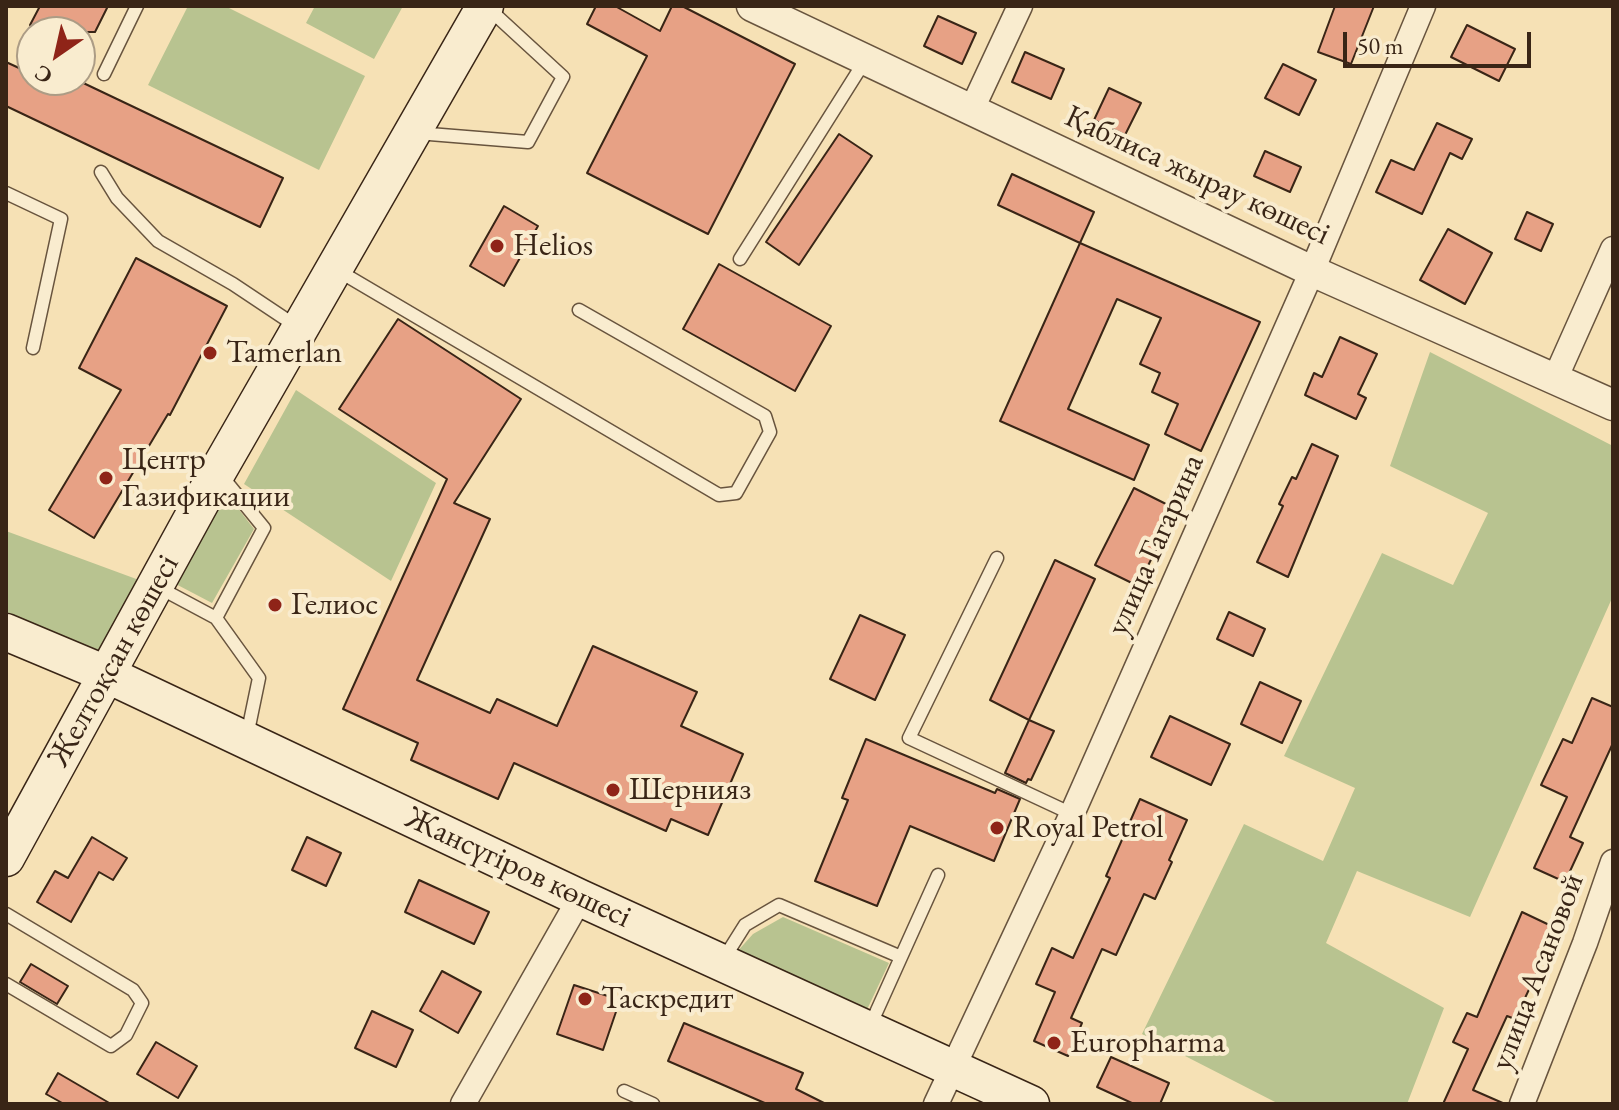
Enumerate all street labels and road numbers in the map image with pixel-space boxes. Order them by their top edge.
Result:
street label: Қаблиса жырау көшесі [1058,98,1336,254]
street label: улица Гагарина [1099,449,1213,641]
street label: Желтоқсан көшесі [40,548,188,774]
street label: Жансүгіров көшесі [399,799,637,937]
street label: улица Асановой [1483,868,1593,1076]

